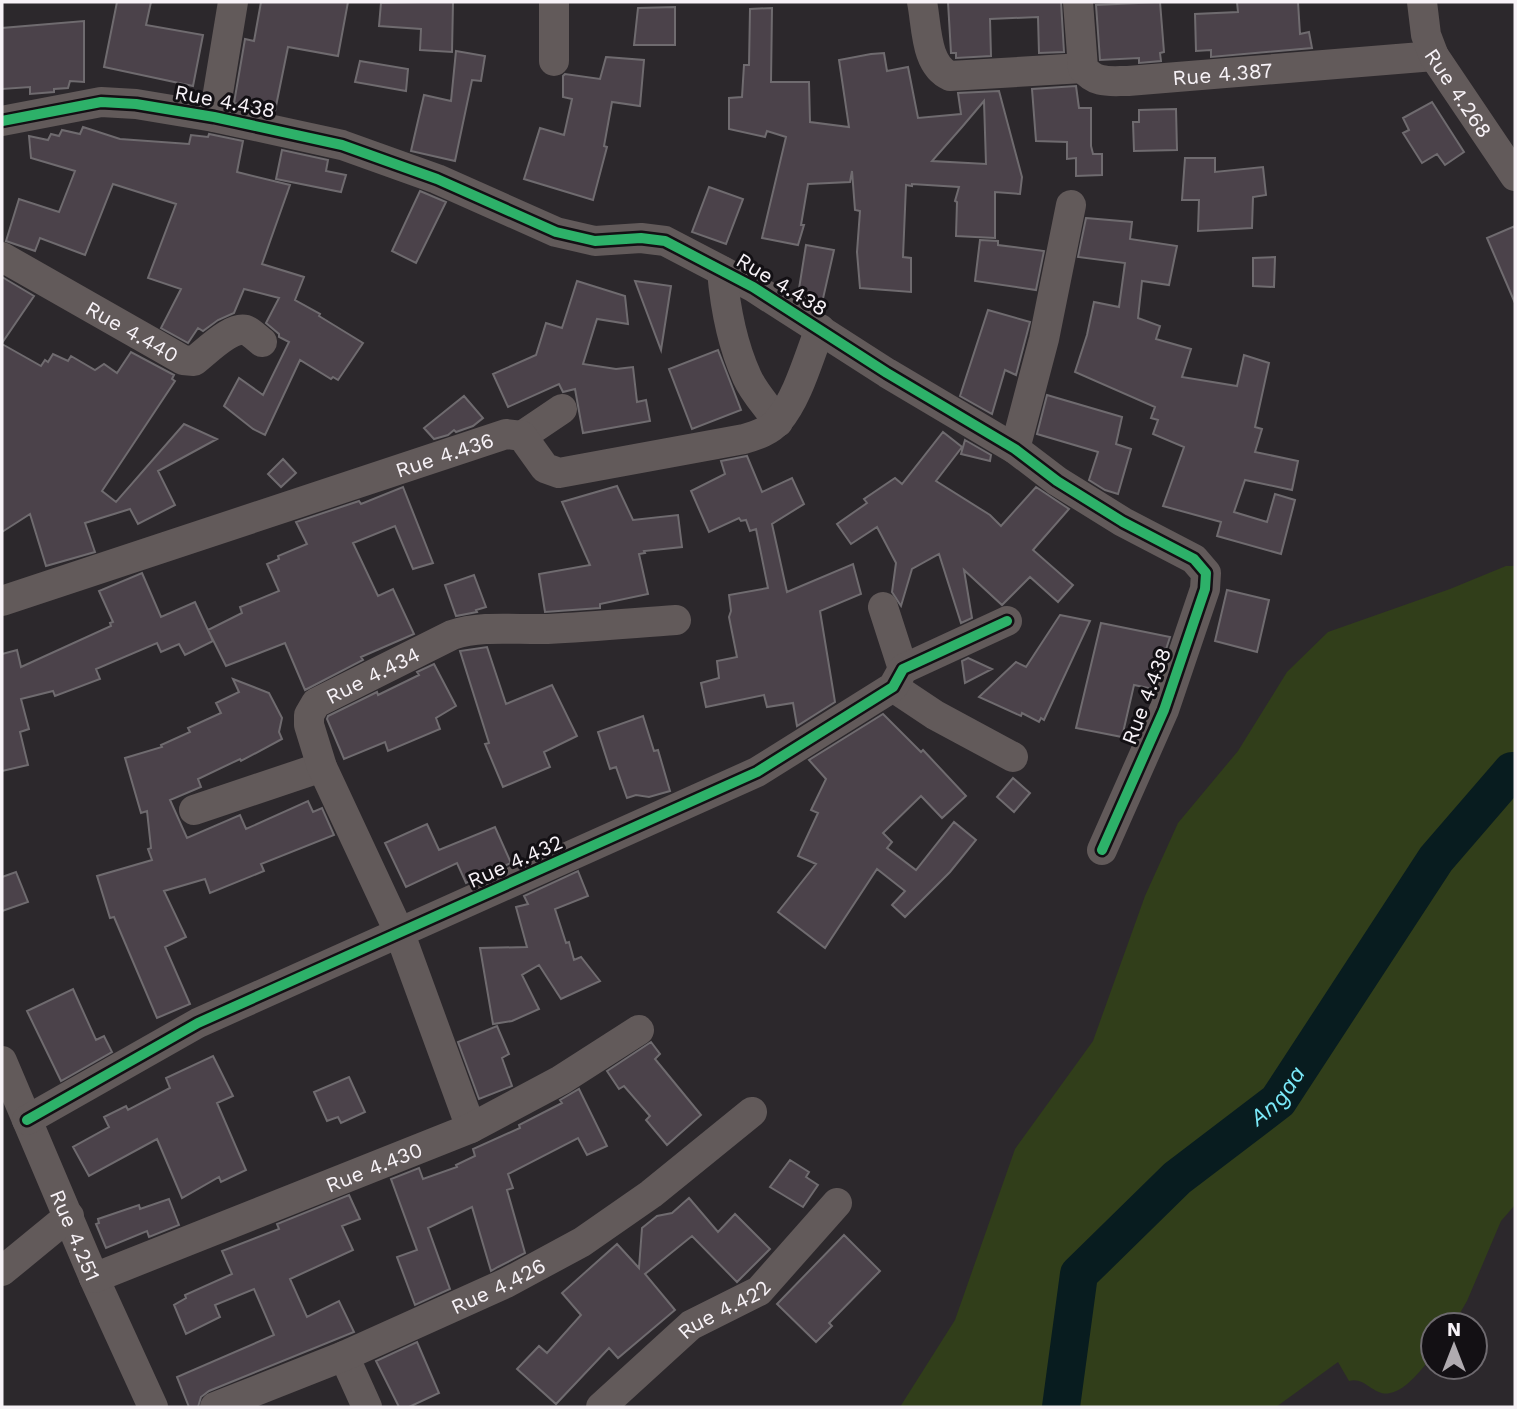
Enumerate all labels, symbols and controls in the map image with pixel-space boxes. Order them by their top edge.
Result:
street label: Rue 4.268 [1420,43,1498,142]
street label: Rue 4.387 [1171,57,1274,90]
street label: Rue 4.438 [173,79,277,123]
street label: Rue 4.438 [732,247,832,321]
street label: Rue 4.440 [82,295,183,367]
street label: Rue 4.436 [392,427,497,482]
street label: Rue 4.434 [321,641,424,709]
street label: Rue 4.438 [1116,644,1176,748]
street label: Rue 4.432 [464,829,566,893]
water label: Angaa [1244,1061,1311,1132]
street label: Rue 4.430 [322,1136,426,1197]
street label: Rue 4.251 [45,1186,106,1284]
street label: Rue 4.426 [447,1252,549,1319]
street label: Rue 4.422 [672,1275,776,1344]
north arrow [1419,1311,1489,1381]
text: N [1447,1318,1461,1341]

